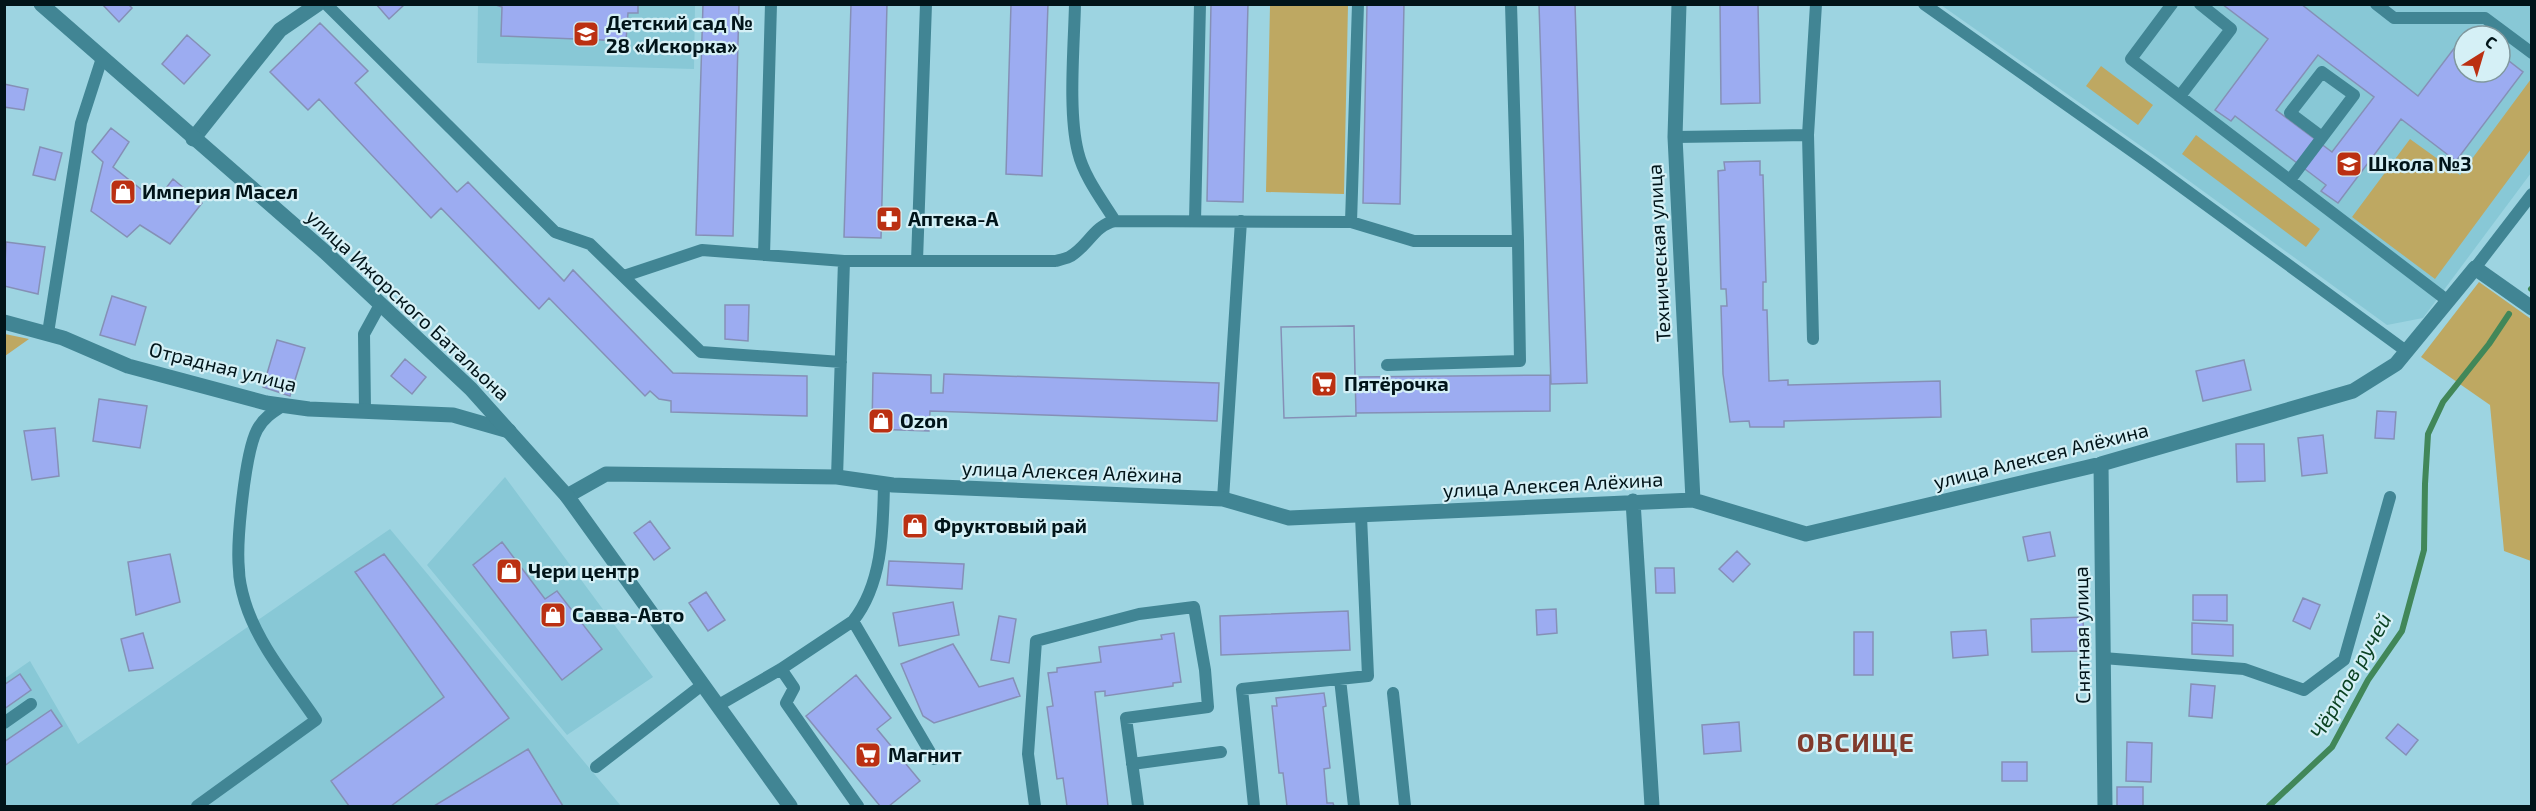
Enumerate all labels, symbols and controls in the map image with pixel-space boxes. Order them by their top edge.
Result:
place label: Детский сад № 28 «Искорка» [606,10,753,57]
school or university icon: Детский сад № 28 «Искорка» [571,19,601,49]
north arrow [2452,24,2512,84]
text: С [2482,31,2501,52]
school or university icon: Школа №3 [2334,149,2364,179]
place label: Школа №3 [2368,151,2472,175]
street label: Техническая улица [1641,163,1676,343]
shop icon: Империя Масел [108,177,138,207]
place label: Империя Масел [142,179,298,203]
street label: улица Ижорского Батальона [301,204,515,406]
pharmacy icon: Аптека-А [874,204,904,234]
place label: Аптека-А [908,206,1000,230]
street label: Отрадная улица [147,336,300,397]
supermarket icon: Пятёрочка [1309,369,1339,399]
place label: Пятёрочка [1344,371,1449,395]
shop icon: Ozon [866,406,896,436]
place label: Ozon [900,408,948,432]
street label: улица Алексея Алёхина [1931,417,2151,494]
street label: улица Алексея Алёхина [961,455,1183,488]
street label: улица Алексея Алёхина [1442,466,1664,503]
shop icon: Фруктовый рай [900,511,930,541]
place label: Фруктовый рай [934,513,1087,537]
shop icon: Чери центр [494,556,524,586]
place label: Чери центр [528,558,639,582]
street label: Снятная улица [2068,566,2095,704]
shop icon: Савва-Авто [538,600,568,630]
place label: Савва-Авто [572,602,684,626]
water label: Чёртов ручей [2304,608,2396,742]
district label: ОВСИЩЕ [1797,726,1915,757]
supermarket icon: Магнит [853,740,883,770]
place label: Магнит [888,742,962,766]

